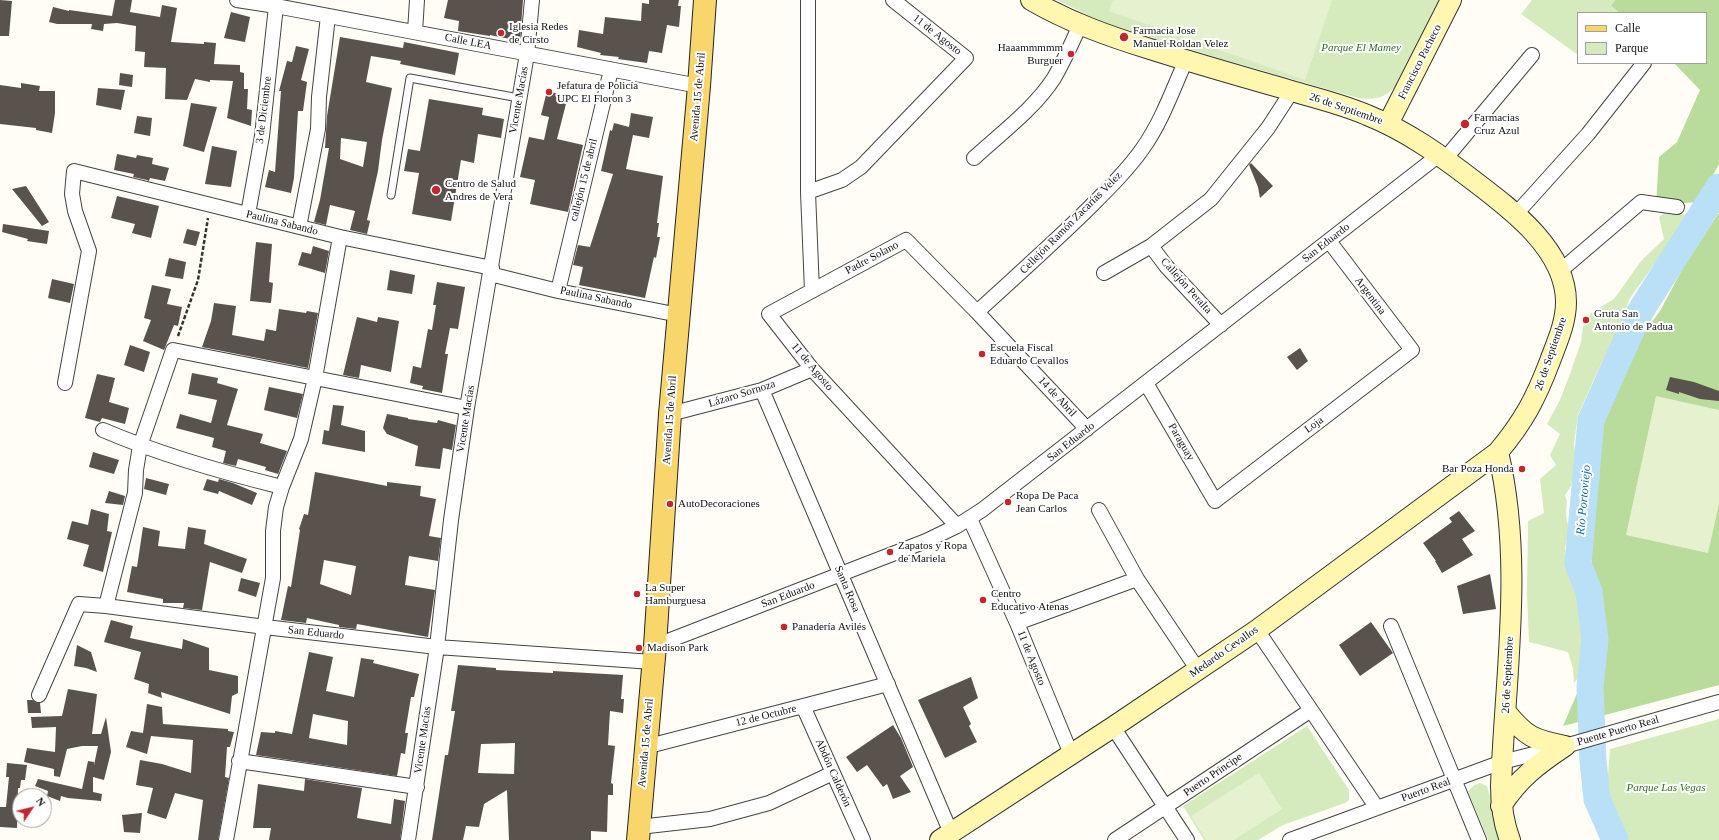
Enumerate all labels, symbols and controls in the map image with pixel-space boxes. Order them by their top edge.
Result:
street label: 11 de Agosto [910,12,964,58]
legend [1577,12,1707,64]
place label: Iglesia Redes de Cirsto [509,20,568,46]
text: Calle [1615,21,1640,35]
street label: Francisco Pacheco [1395,22,1445,102]
place label: Farmacia Jose Manuel Roldan Velez [1133,24,1228,50]
marker: Iglesia Redes de Cirsto [496,28,506,38]
street label: Calle LEA [444,31,492,53]
marker: Farmacia Jose Manuel Roldan Velez [1118,31,1130,43]
place label: Haaammmmm Burguer [998,41,1063,67]
park label: Parque El Mamey [1321,41,1401,55]
text: Parque [1615,41,1648,55]
marker: Haaammmmm Burguer [1066,49,1076,59]
street label: Avenida 15 de Abril [688,52,708,142]
street label: Vicente Macías [507,65,531,135]
street label: 3 de Diciembre [253,76,275,144]
place label: Jefatura de Policía UPC El Floron 3 [557,79,638,105]
marker: Jefatura de Policía UPC El Floron 3 [544,87,554,97]
street label: 26 de Septiembre [1307,90,1385,128]
place label: Farmacias Cruz Azul [1474,111,1520,137]
marker: Farmacias Cruz Azul [1459,118,1471,130]
street label: callejón 15 de abril [567,137,601,223]
street label: Cellejón Ramón Zacarías Velez [1017,169,1125,277]
place label: Centro de Salud Andres de Vera [445,177,516,203]
marker: Centro de Salud Andres de Vera [430,184,442,196]
street label: Paulina Sabando [245,208,319,238]
street label: San Eduardo [1300,220,1352,266]
street label: Padre Solano [843,238,901,278]
street label: Callejón Peralta [1157,255,1215,317]
street label: Argentina [1352,275,1388,317]
street label: Paulina Sabando [559,284,633,312]
place label: Gruta San Antonio de Padua [1594,307,1673,333]
street label: 26 de Septiembre [1532,315,1570,393]
marker: Gruta San Antonio de Padua [1581,315,1591,325]
street label: 11 de Agosto [788,340,836,394]
place label: Escuela Fiscal Eduardo Cevallos [990,341,1069,367]
marker: Escuela Fiscal Eduardo Cevallos [977,349,987,359]
street label: 14 de Abril [1035,374,1079,420]
street label: Avenida 15 de Abril [660,375,680,465]
street label: Lázaro Sornoza [707,378,777,410]
street label: Vicente Macías [454,384,478,454]
street label: Loja [1302,414,1326,436]
street label: San Eduardo [1045,419,1097,465]
street label: Paraguay [1165,421,1197,463]
place label: Bar Poza Honda [1442,462,1514,476]
marker: Bar Poza Honda [1517,464,1527,474]
water label: Río Portoviejo [1574,464,1594,536]
place label: Ropa De Paca Jean Carlos [1016,489,1078,515]
place label: AutoDecoraciones [678,497,760,511]
marker: Ropa De Paca Jean Carlos [1003,497,1013,507]
marker: AutoDecoraciones [665,499,675,509]
place label: Zapatos y Ropa de Mariela [898,539,967,565]
marker: Zapatos y Ropa de Mariela [885,547,895,557]
street label: Santa Rosa [831,564,863,614]
street label: San Eduardo [759,579,817,611]
place label: La Super Hamburguesa [645,581,706,607]
place label: Centro Educativo Atenas [991,587,1069,613]
marker: La Super Hamburguesa [632,589,642,599]
marker: Centro Educativo Atenas [978,595,988,605]
place label: Panadería Avilés [792,620,866,634]
marker: Panadería Avilés [779,622,789,632]
street label: San Eduardo [287,623,345,643]
street label: Medardo Cevallos [1187,623,1261,681]
street label: 11 de Agosto [1014,629,1048,687]
street label: 26 de Septiembre [1499,636,1517,714]
place label: Madison Park [647,641,708,655]
marker: Madison Park [634,643,644,653]
street label: Avenida 15 de Abril [636,698,656,788]
street label: 12 de Octubre [734,702,798,730]
street label: Vicente Macías [412,705,434,775]
street label: Puente Puerto Real [1576,713,1660,749]
street label: Abdón Calderón [812,737,854,809]
street label: Puerto Principe [1181,750,1245,800]
street label: Puerto Real [1399,775,1453,805]
park label: Parque Las Vegas [1626,781,1706,795]
north arrow [12,788,52,828]
text: N [34,795,48,808]

